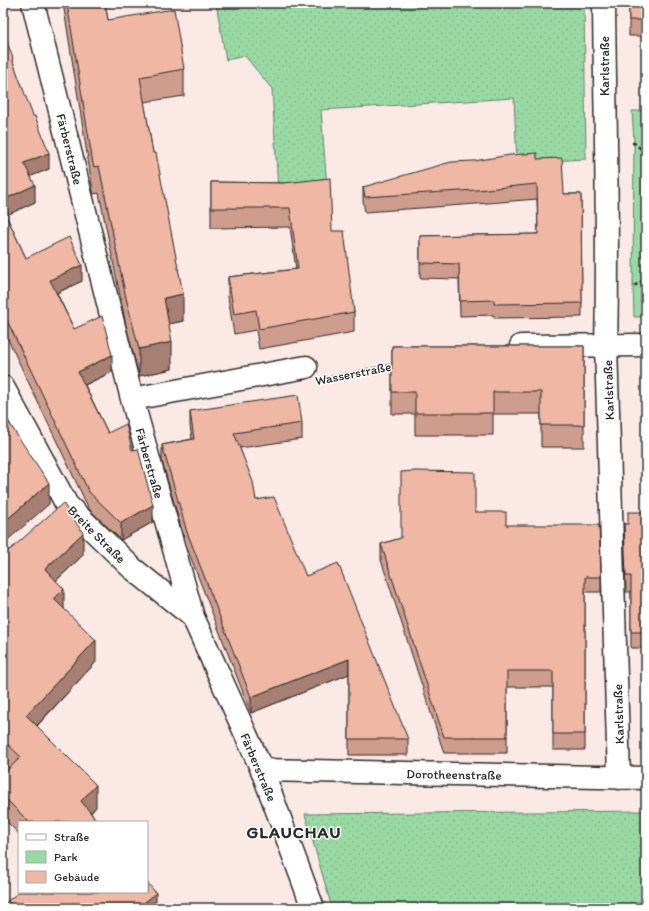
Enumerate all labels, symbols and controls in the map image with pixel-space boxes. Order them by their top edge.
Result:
street label: Karlstraße [597,36,612,96]
street label: Färberstraße [53,112,86,186]
street label: Wasserstraße [314,359,392,388]
street label: Karlstraße [600,360,617,420]
street label: Färberstraße [132,426,167,500]
street label: Breite Straße [65,502,129,566]
street label: Karlstraße [610,684,627,744]
street label: Färberstraße [237,731,280,804]
street label: Dorotheenstraße [406,766,502,783]
legend [18,821,148,893]
district label: GLAUCHAU [247,822,341,842]
text: Straße [54,830,89,844]
text: Park [54,850,78,864]
text: Gebäude [54,870,99,884]

